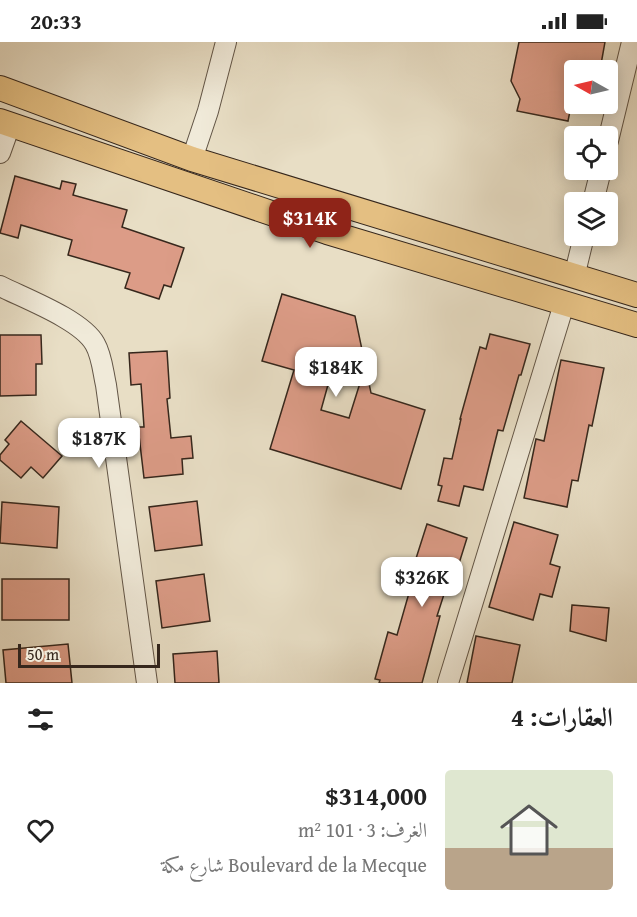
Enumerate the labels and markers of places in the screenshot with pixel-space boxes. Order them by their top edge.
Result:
pin: $314K [268,198,352,249]
pin: $184K [294,347,378,398]
pin: $187K [57,418,141,469]
pin: $326K [380,557,464,608]

